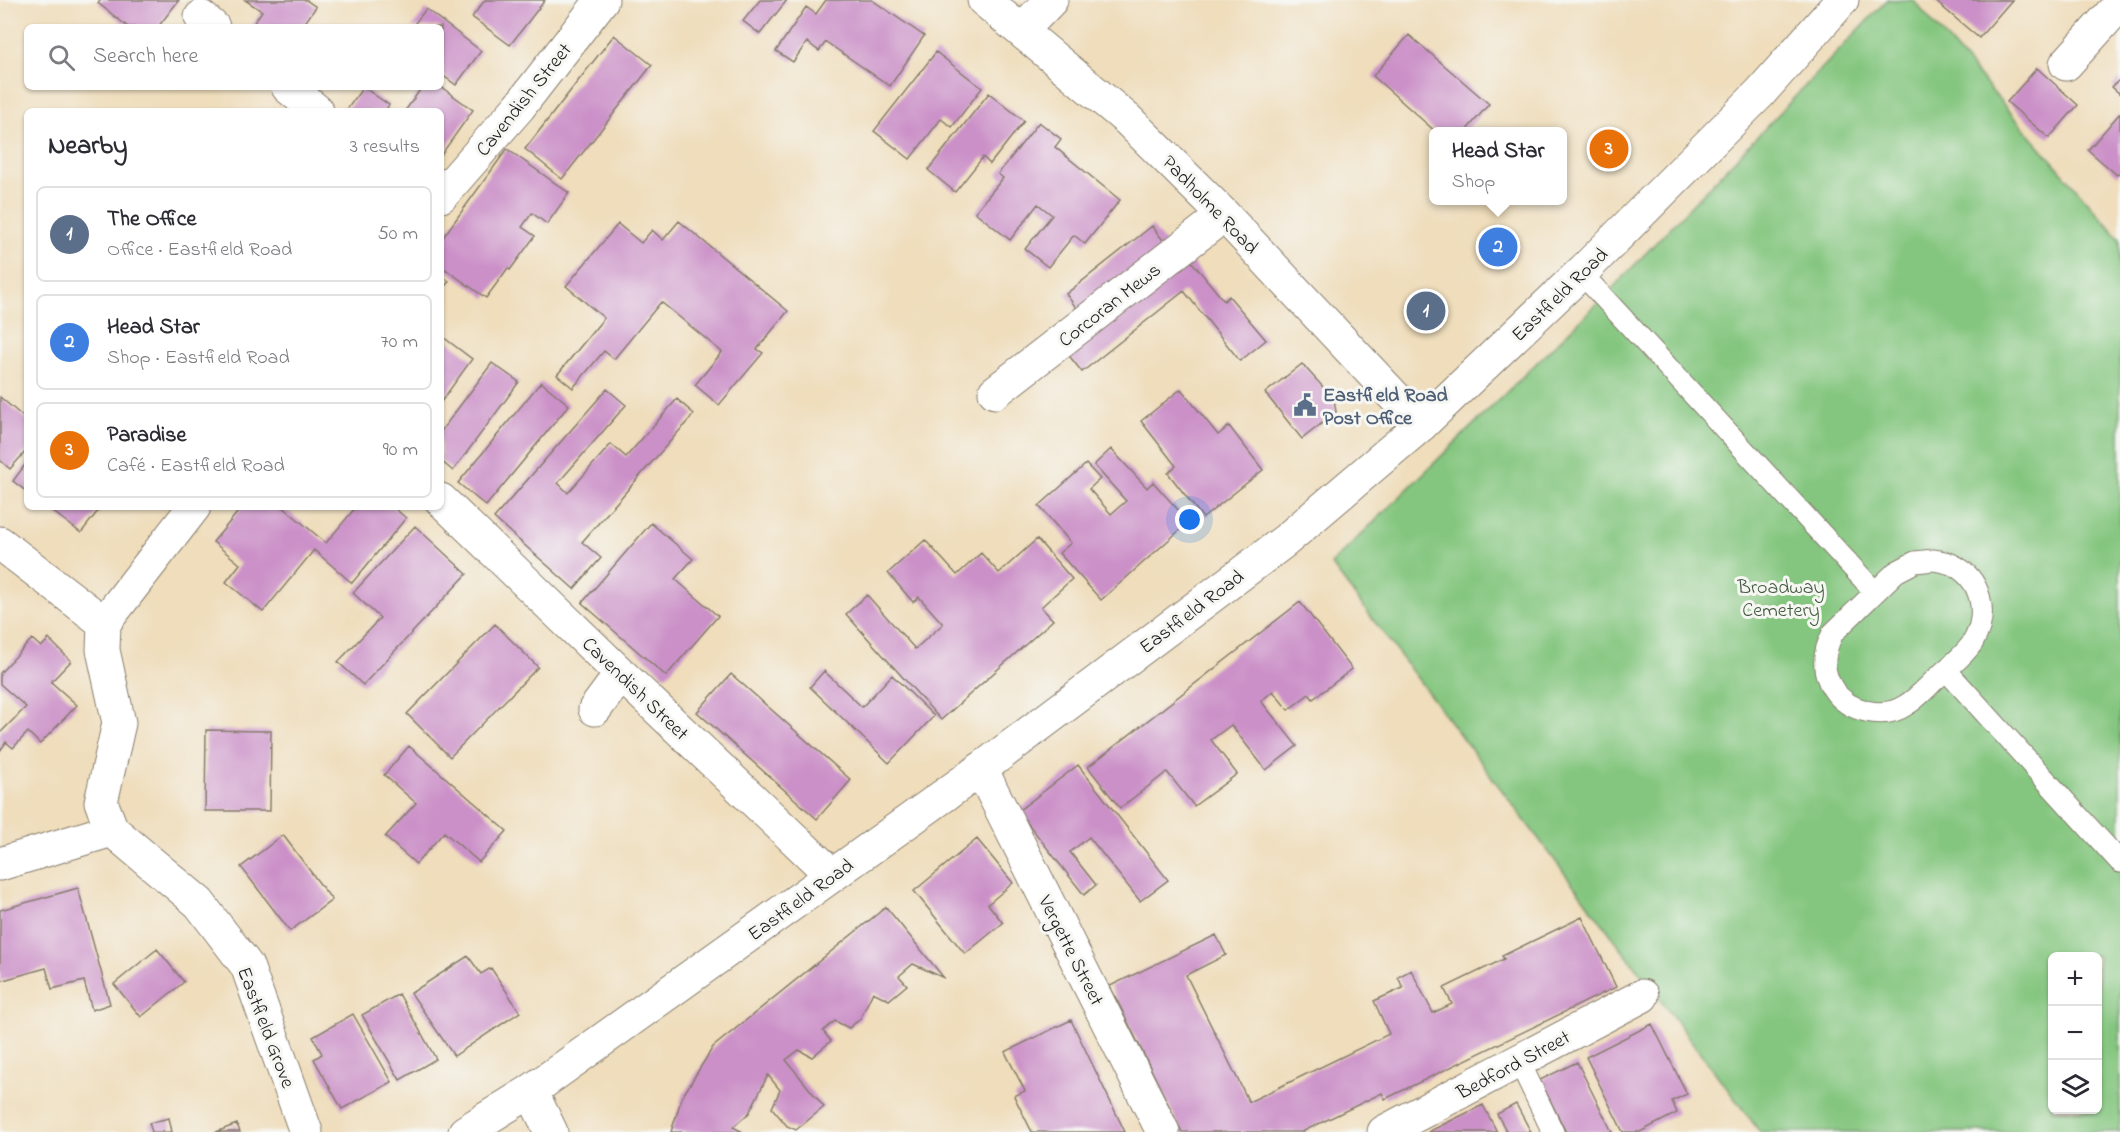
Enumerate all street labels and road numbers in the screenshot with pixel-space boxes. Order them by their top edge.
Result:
street label: Cavendish Street [470,37,580,164]
street label: Padholme Road [1154,150,1264,262]
street label: Eastfield Road [1506,242,1616,350]
street label: Corcoran Mews [1053,257,1168,355]
street label: Eastfield Road [1134,564,1251,662]
street label: Cavendish Street [574,631,694,749]
street label: Eastfield Road [742,853,860,949]
street label: Vergette Street [1028,890,1110,1012]
street label: Eastfield Grove [228,963,301,1093]
street label: Bedford Street [1451,1024,1576,1109]

